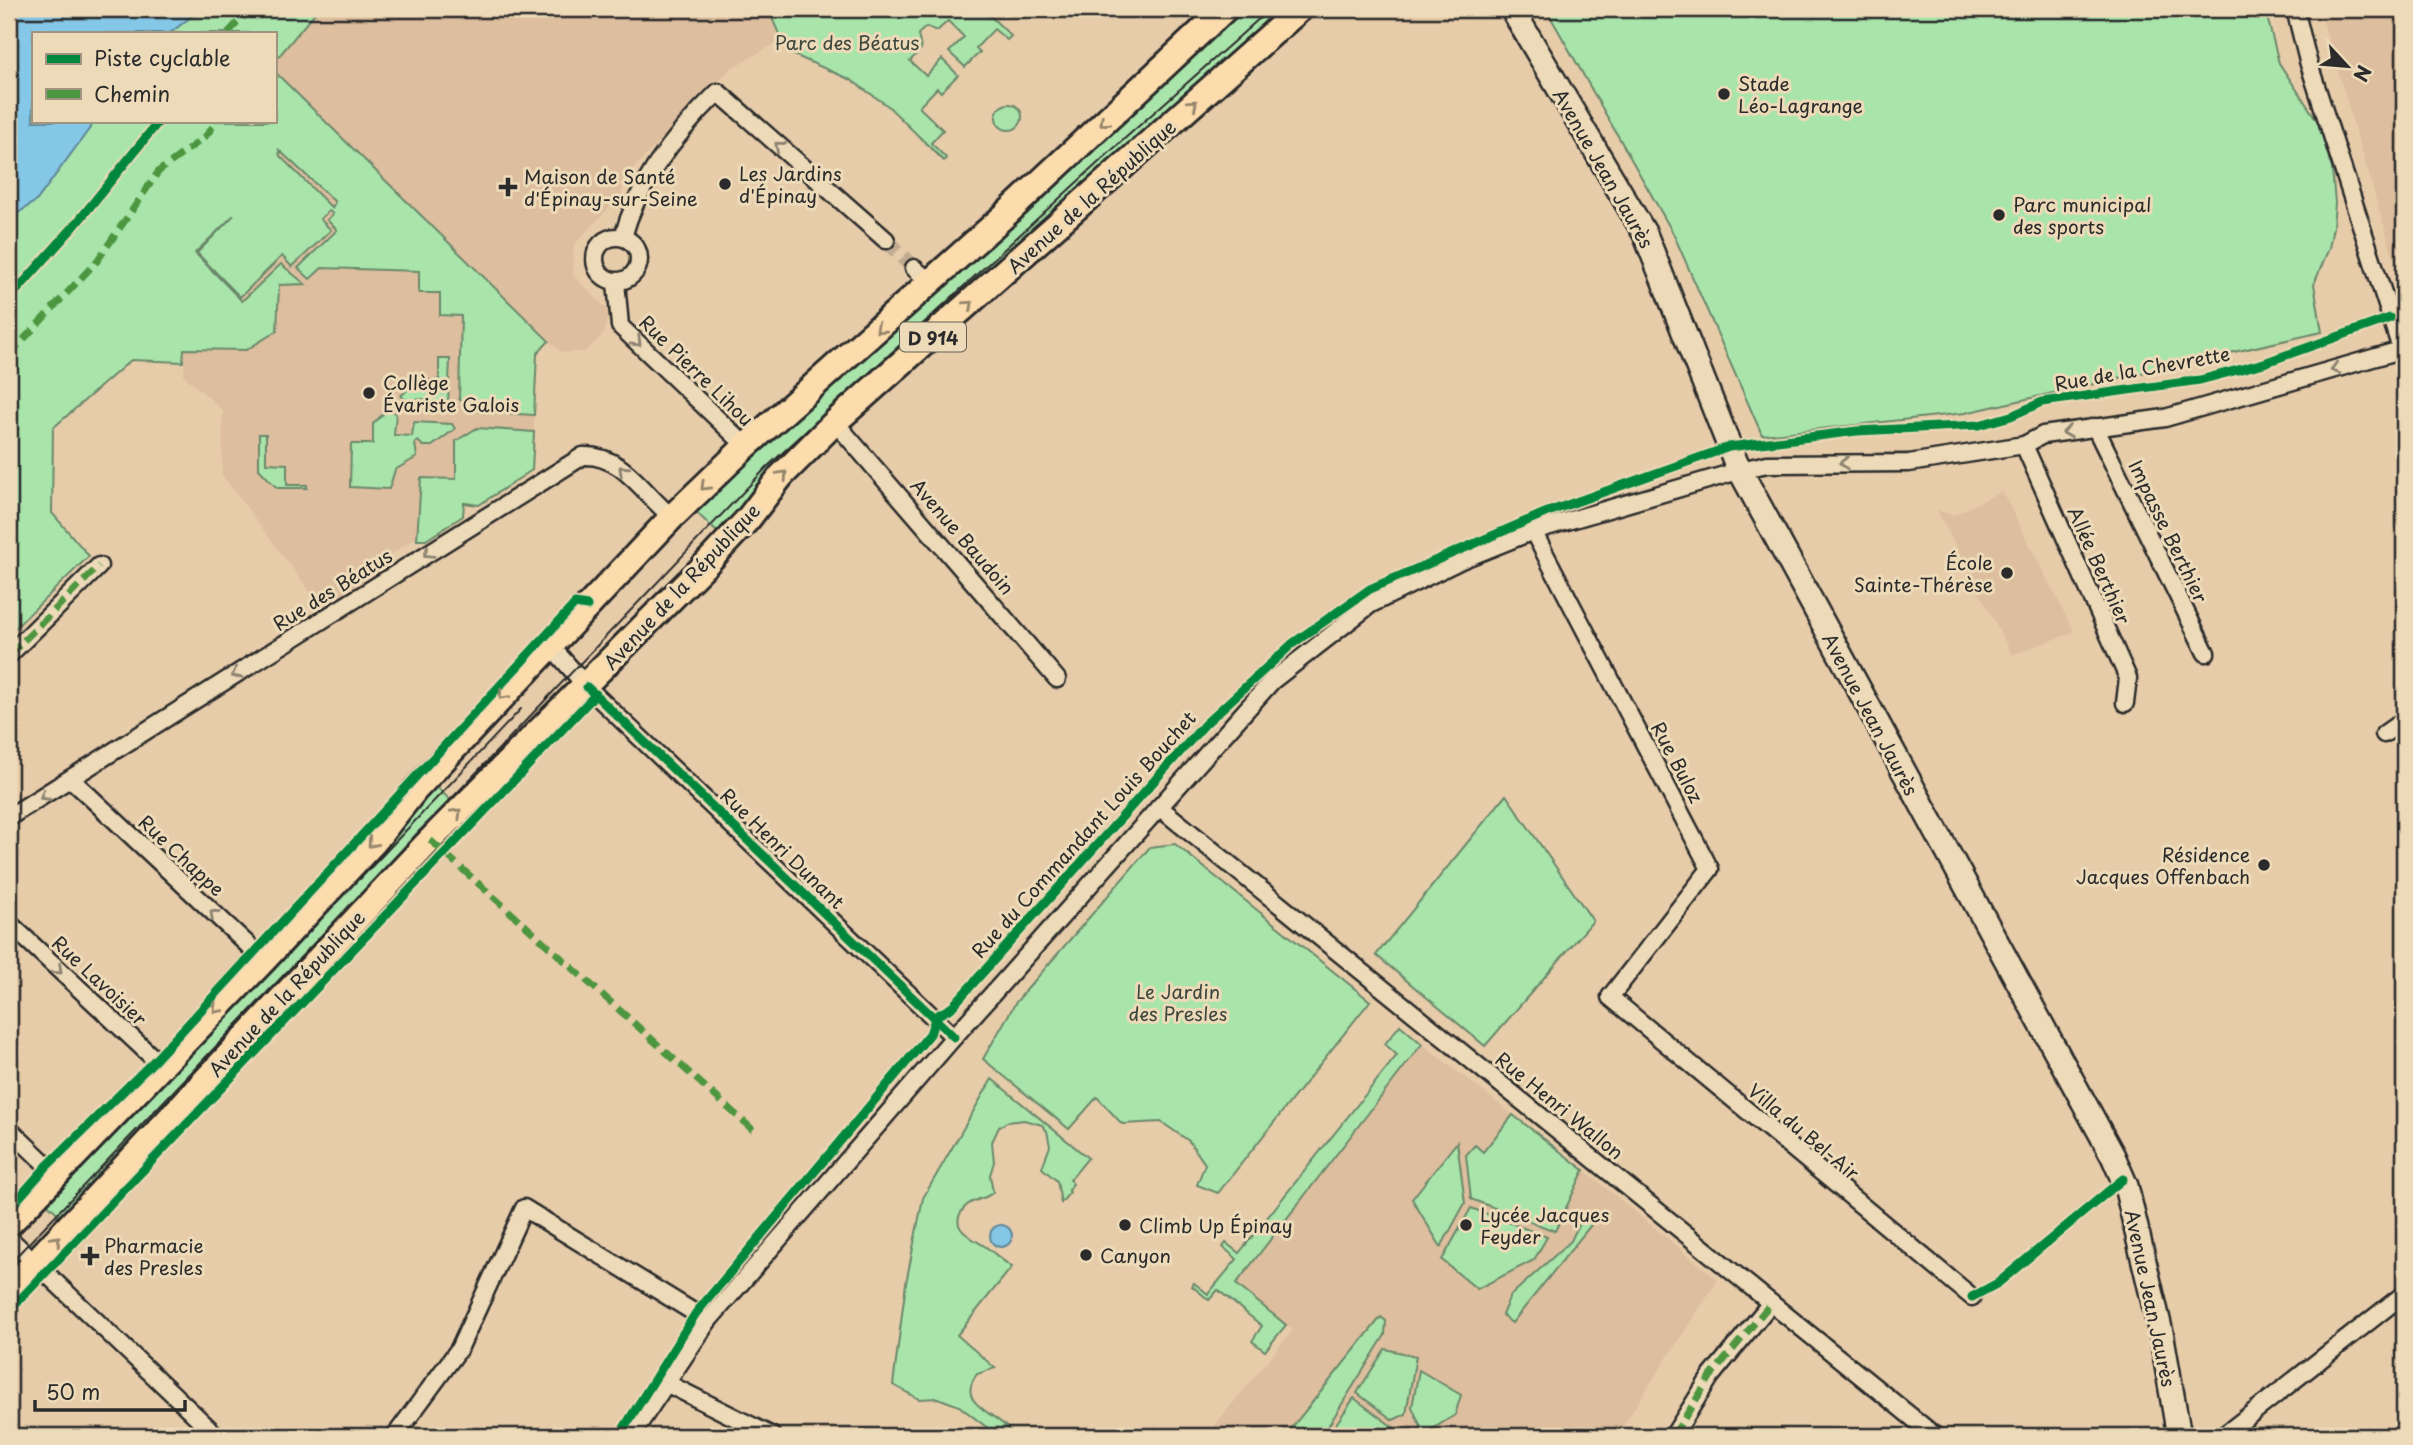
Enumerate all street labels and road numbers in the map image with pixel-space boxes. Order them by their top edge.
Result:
street label: Avenue Jean Jaurès [1547,83,1661,253]
street label: Avenue de la République [1001,113,1181,279]
street label: Rue Pierre Lihou [634,308,760,432]
road number: D 914 [900,323,966,352]
street label: Rue de la Chevrette [2052,339,2232,397]
street label: Impasse Berthier [2122,455,2216,607]
street label: Avenue Baudoin [905,472,1021,600]
street label: Avenue de la République [596,497,766,675]
street label: Allée Berthier [2062,502,2139,628]
street label: Rue des Béatus [267,541,397,637]
street label: Avenue Jean Jaurès [1816,628,1926,800]
street label: Rue du Commandant Louis Bouchet [964,704,1202,964]
street label: Rue Buloz [1645,717,1711,807]
street label: Rue Henri Dunant [715,781,852,915]
street label: Rue Chappe [133,808,231,902]
street label: Avenue de la République [201,904,371,1082]
street label: Rue Lavoisier [46,929,154,1031]
street label: Rue Henri Wallon [1490,1045,1630,1165]
street label: Villa du Bel-Air [1742,1076,1866,1186]
street label: Avenue Jean Jaurès [2119,1207,2183,1389]

